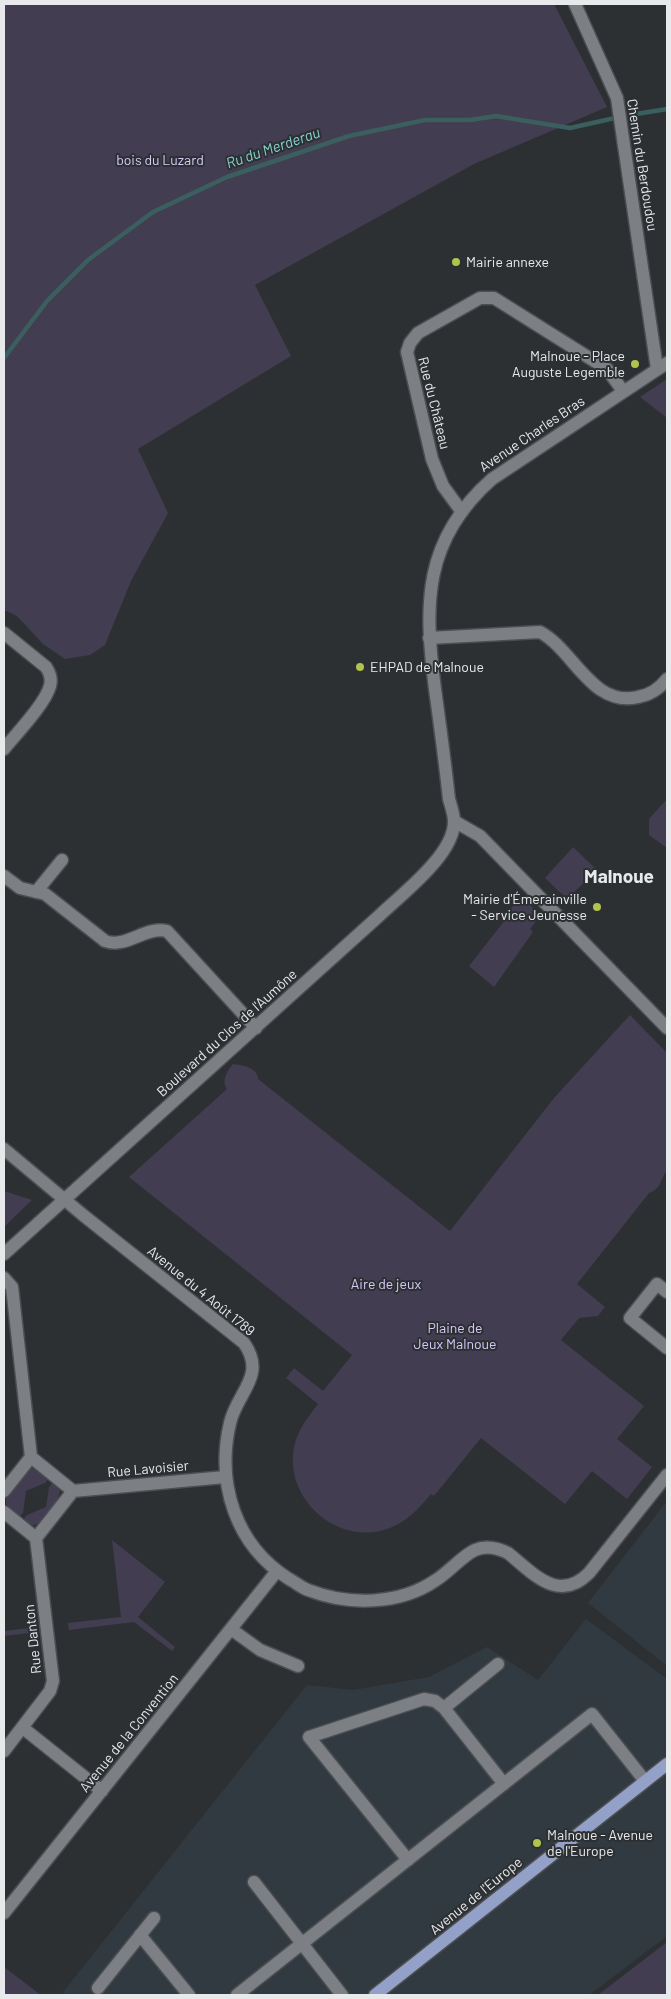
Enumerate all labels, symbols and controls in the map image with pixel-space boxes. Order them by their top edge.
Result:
street label: Chemin du Berdoudou [623,98,661,232]
water label: Ru du Merderau [224,124,322,172]
park label: bois du Luzard [116,152,204,168]
place label: Mairie annexe [466,254,549,270]
marker: Mairie annexe [450,256,462,268]
place label: Malnoue - Place Auguste Legemble [512,348,625,381]
street label: Rue du Château [414,355,454,451]
marker: Malnoue - Place Auguste Legemble [629,358,641,370]
street label: Avenue Charles Bras [476,393,588,475]
place label: EHPAD de Malnoue [370,659,484,675]
marker: EHPAD de Malnoue [354,661,366,673]
district label: Malnoue [584,866,654,888]
place label: Mairie d'Émerainville - Service Jeunesse [463,891,587,924]
marker: Mairie d'Émerainville - Service Jeunesse [591,901,603,913]
street label: Boulevard du Clos de l'Aumône [154,966,300,1100]
street label: Avenue du 4 Août 1789 [144,1243,258,1339]
park label: Aire de jeux [351,1276,421,1292]
park label: Plaine de Jeux Malnoue [414,1320,496,1352]
street label: Rue Lavoisier [107,1457,189,1481]
street label: Rue Danton [21,1603,45,1675]
street label: Avenue de la Convention [76,1671,182,1795]
place label: Malnoue - Avenue de l'Europe [547,1827,653,1860]
marker: Malnoue - Avenue de l'Europe [531,1837,543,1849]
street label: Avenue de l'Europe [426,1854,526,1938]

